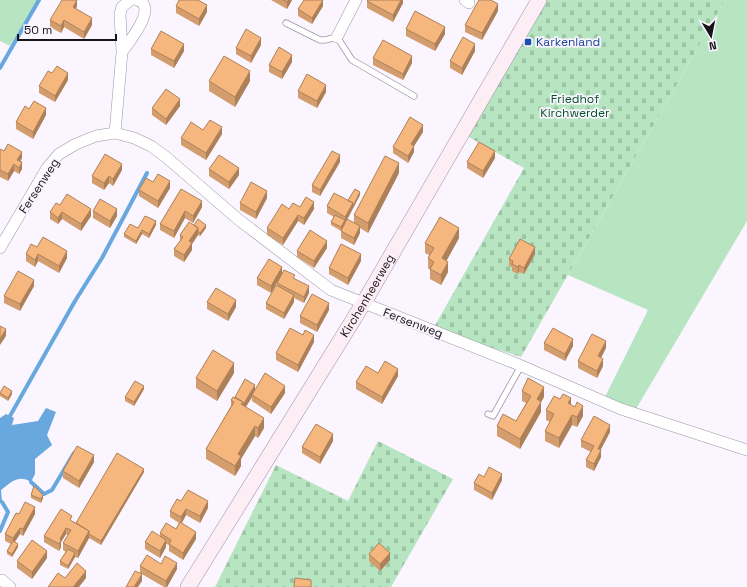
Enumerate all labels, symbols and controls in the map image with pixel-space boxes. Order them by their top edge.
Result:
scale bar [18,16,116,42]
north arrow [691,16,731,56]
text: 50 m [24,22,52,38]
place label: Karkenland [536,34,600,50]
marker: Karkenland [523,37,533,47]
text: N [708,38,718,53]
park label: Friedhof Kirchwerder [540,91,610,121]
street label: Fersenweg [15,155,63,217]
street label: Kirchenheerweg [336,251,398,340]
street label: Fersenweg [381,304,445,342]

